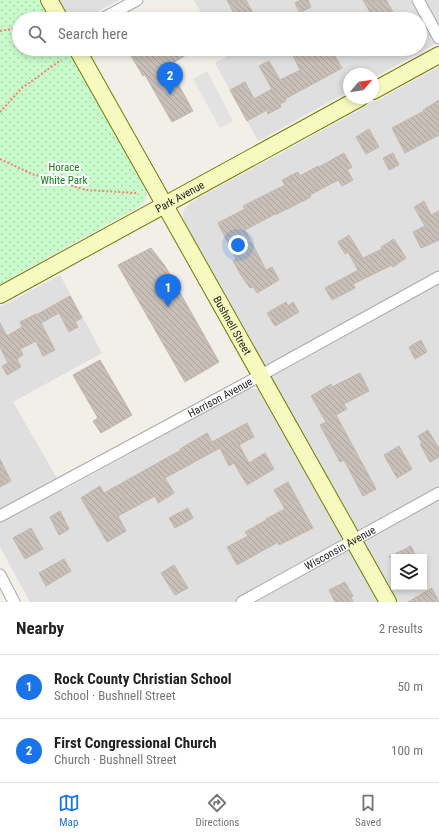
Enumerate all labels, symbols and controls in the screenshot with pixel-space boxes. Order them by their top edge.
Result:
search box [12,12,427,56]
icon: search [26,23,48,45]
text: Search here [58,25,128,43]
pin: 2 [157,62,183,95]
north arrow [343,68,379,104]
park label: Horace White Park [41,161,87,187]
street label: Park Avenue [153,178,207,216]
your location [228,235,248,255]
pin: 1 [155,274,181,307]
street label: Bushnell Street [210,294,254,357]
street label: Harrison Avenue [186,375,255,420]
street label: Wisconsin Avenue [303,523,378,573]
map controls [391,554,427,590]
button: layers [391,554,427,590]
text: Nearby [16,618,64,638]
text: 2 results [379,621,423,636]
text: Rock County Christian School [54,670,232,688]
text: 1 [26,679,32,694]
text: 50 m [397,679,423,694]
text: School · Bushnell Street [54,688,176,703]
text: First Congressional Church [54,734,217,752]
text: 2 [26,743,32,758]
text: 100 m [391,743,423,758]
text: Church · Bushnell Street [54,752,177,767]
tab: Map [58,792,80,829]
tab: Directions [195,792,239,829]
tab: Saved [355,792,381,829]

